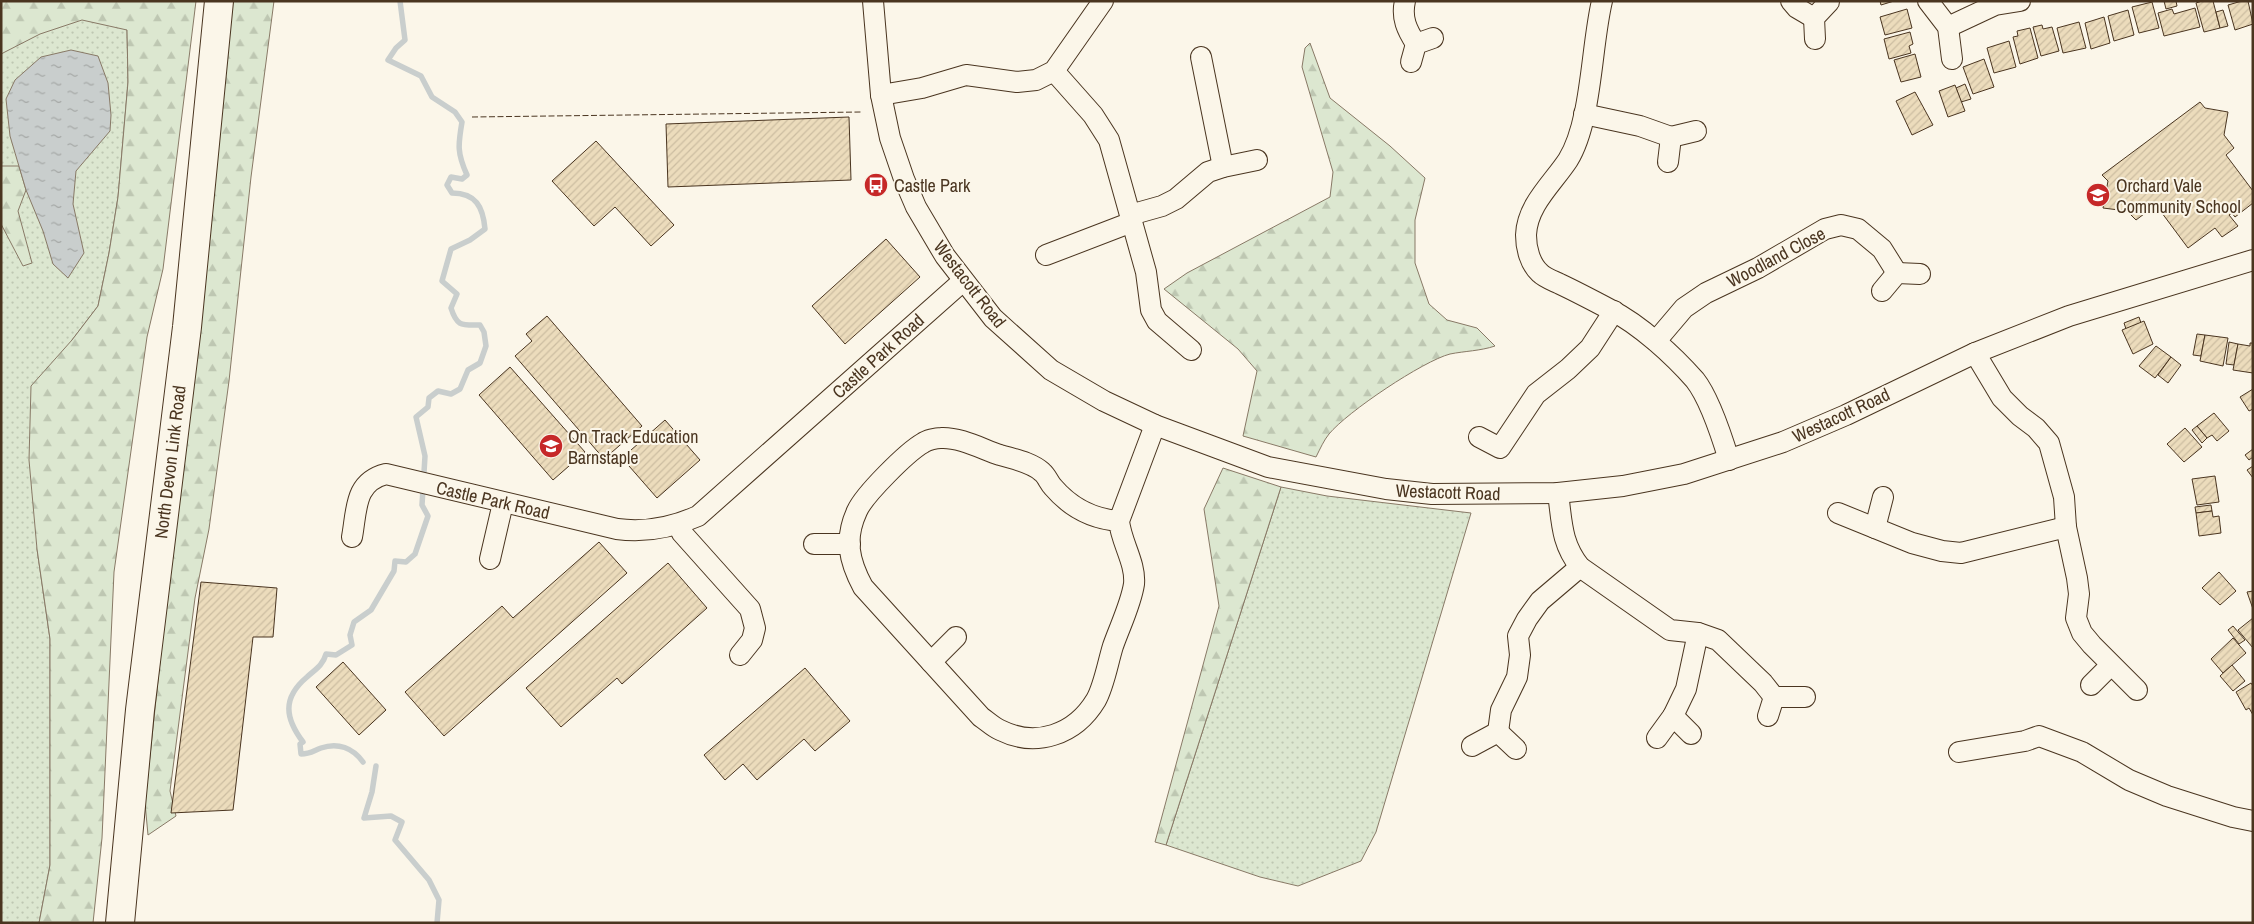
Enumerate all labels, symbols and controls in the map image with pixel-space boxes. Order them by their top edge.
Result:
bus stop icon: Castle Park [863,172,889,198]
place label: Castle Park [894,173,971,198]
place label: Orchard Vale Community School [2116,173,2241,219]
school or university icon: Orchard Vale Community School [2085,182,2111,208]
street label: Woodland Close [1722,221,1830,293]
street label: Westacott Road [928,235,1012,333]
street label: Castle Park Road [827,308,929,404]
street label: Westacott Road [1788,382,1894,448]
street label: North Devon Link Road [148,384,192,540]
place label: On Track Education Barnstaple [568,424,698,470]
school or university icon: On Track Education Barnstaple [538,433,564,459]
street label: Castle Park Road [434,475,552,525]
street label: Westacott Road [1395,478,1501,506]

